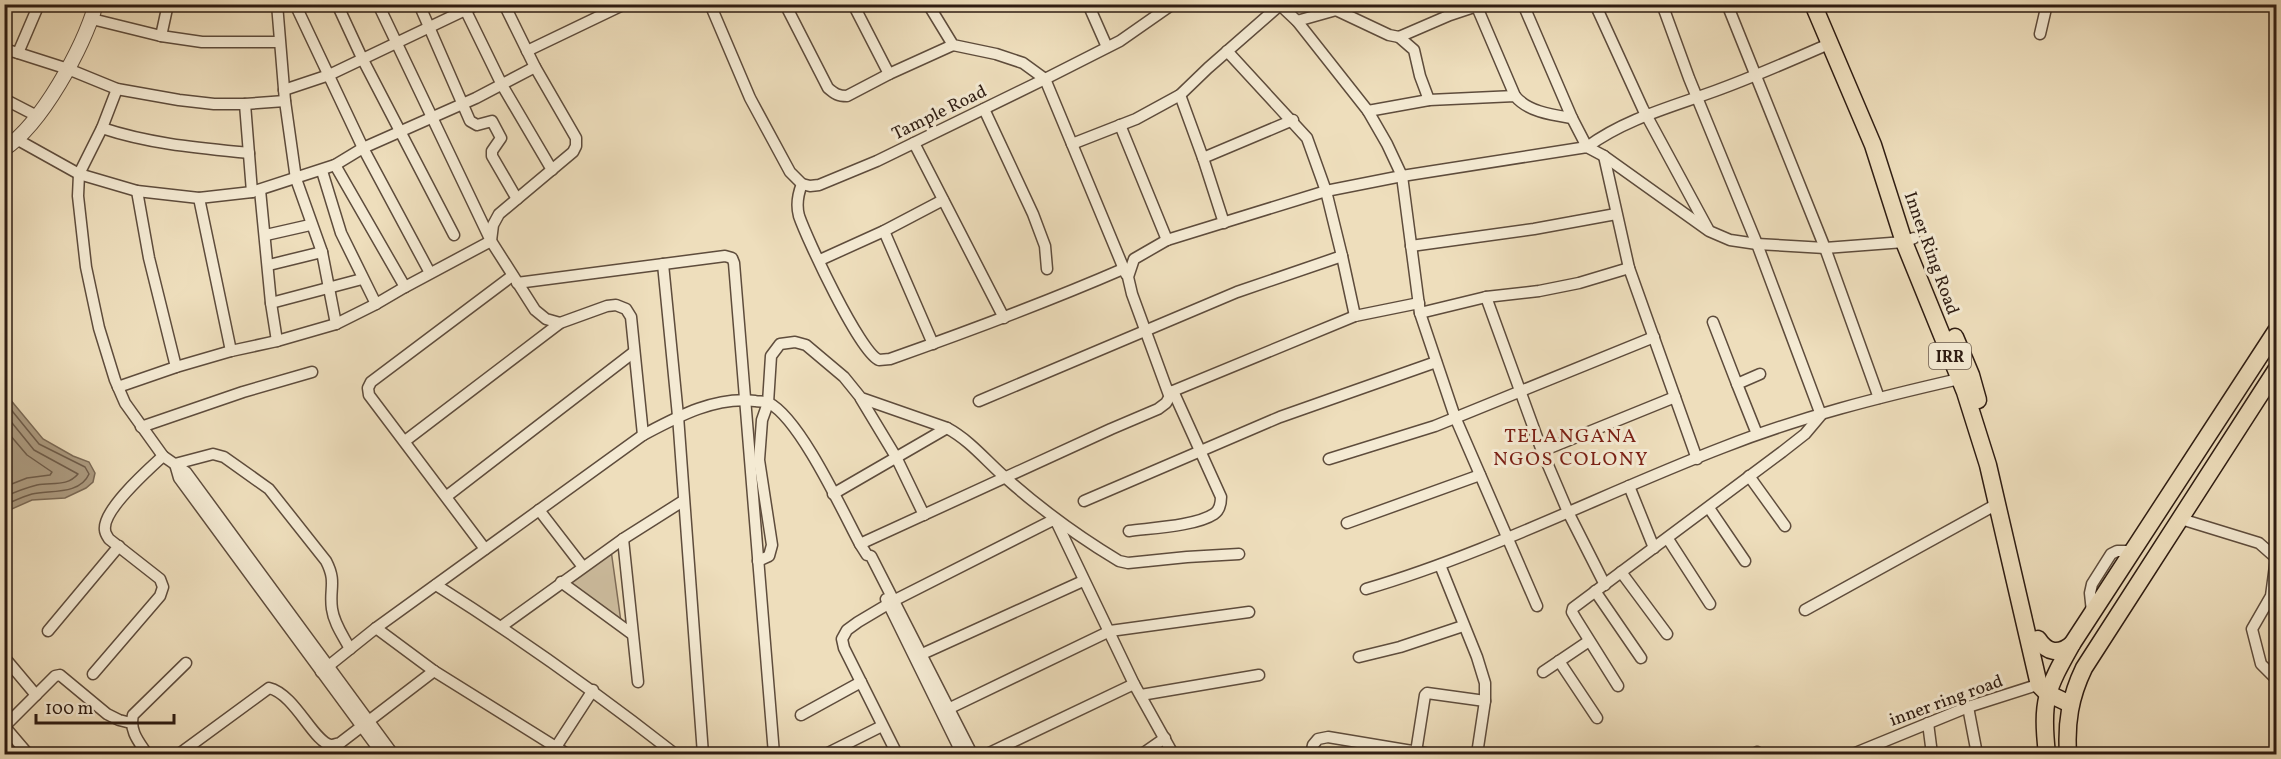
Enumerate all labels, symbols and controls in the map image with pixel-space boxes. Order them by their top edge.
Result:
street label: Tample Road [888,80,991,147]
street label: Inner Ring Road [1897,188,1964,319]
road number: IRR [1929,343,1971,369]
district label: TELANGANA NGOS COLONY [1493,423,1649,474]
street label: inner ring road [1886,669,2007,734]
scale bar [36,687,174,725]
text: 100 m [45,697,94,722]

